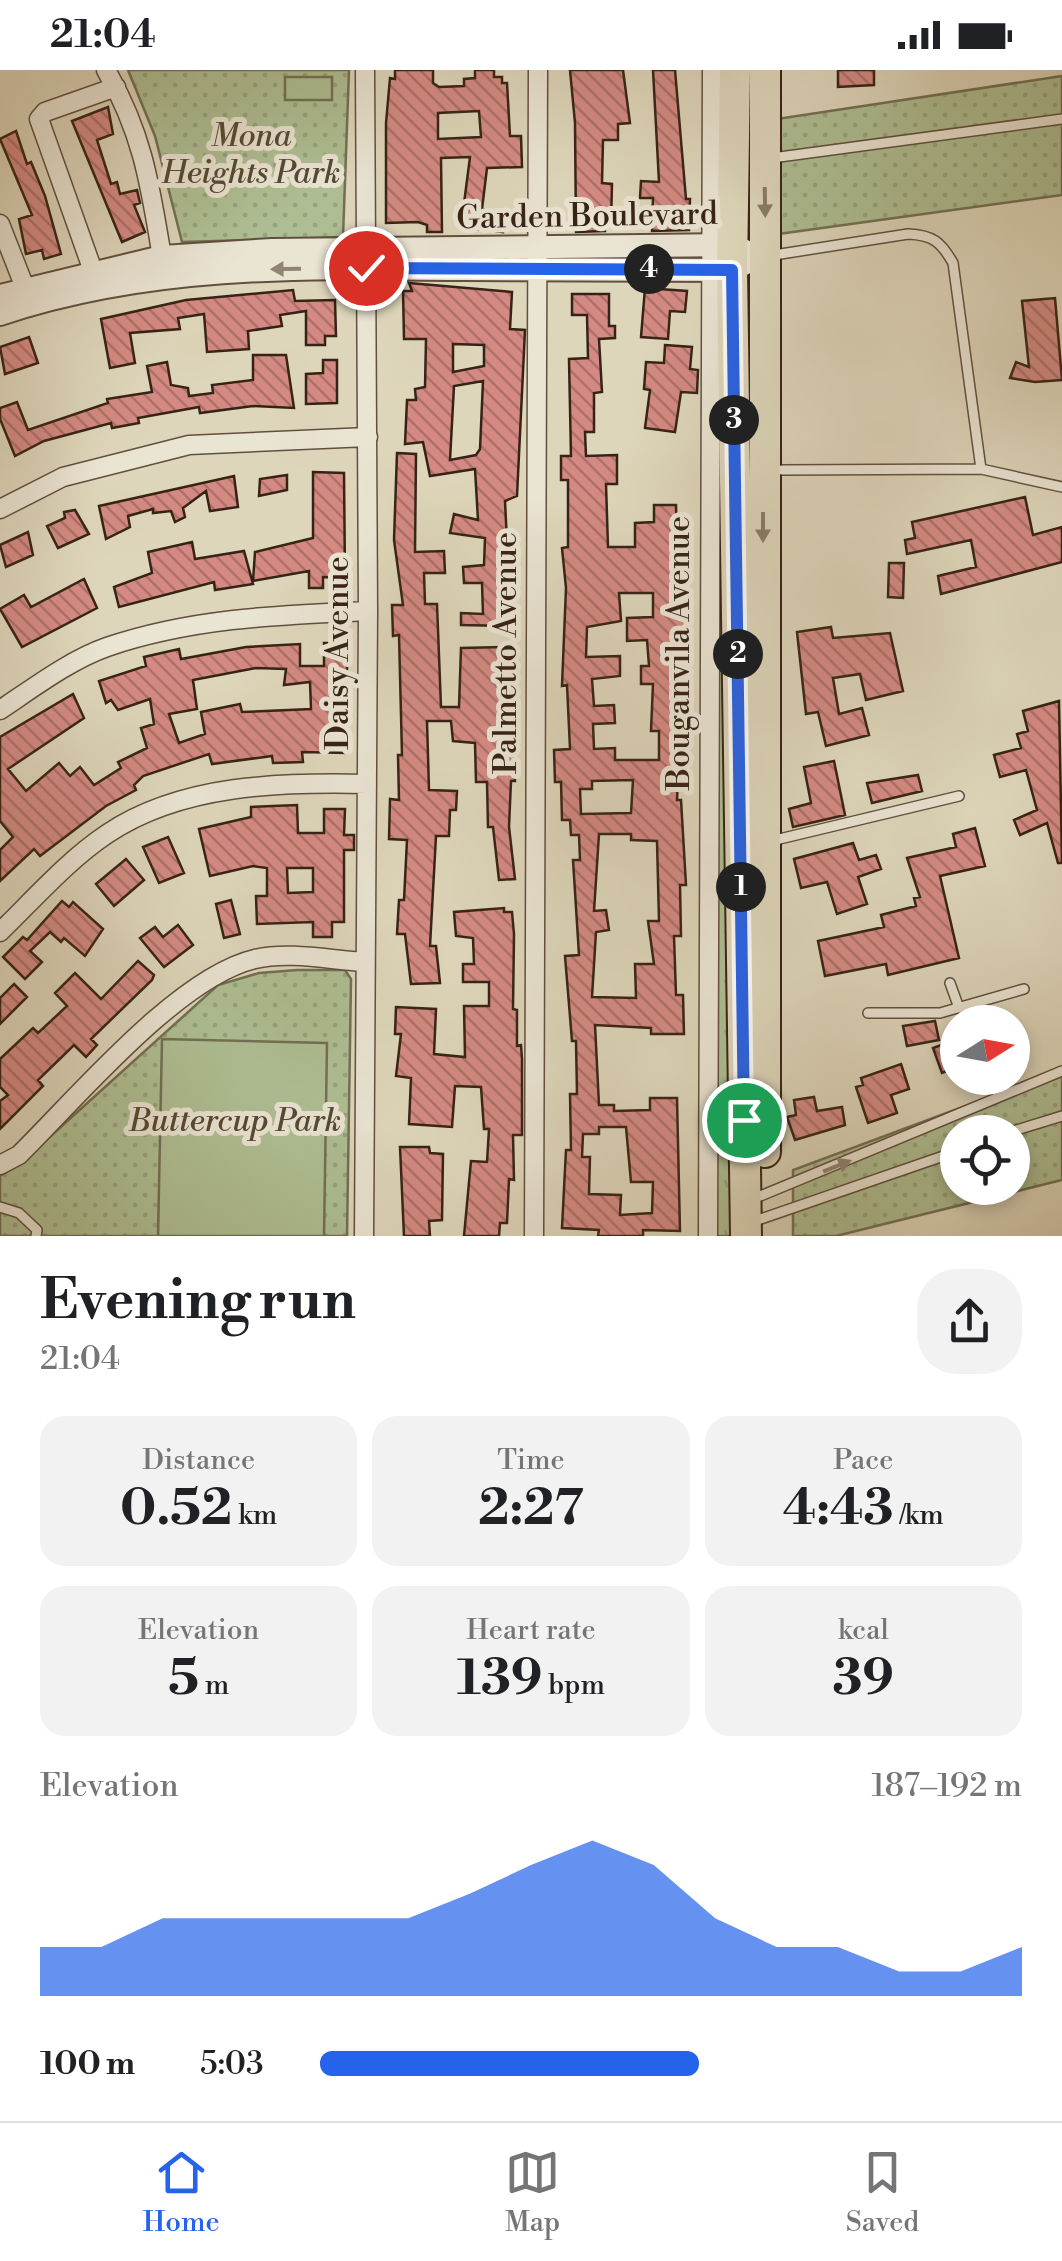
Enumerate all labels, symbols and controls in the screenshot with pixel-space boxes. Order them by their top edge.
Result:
text: 21:04 [50,12,156,59]
park label: Mona Heights Park [160,116,341,193]
one-way arrow [757,187,773,219]
street label: Garden Boulevard [456,194,718,238]
pin [324,226,409,311]
icon: check [339,241,394,296]
pin: 4 [624,244,674,294]
text: 4 [640,251,658,286]
one-way arrow [269,261,301,277]
pin: 3 [709,395,759,445]
text: 3 [726,402,742,437]
one-way arrow [755,512,771,544]
street label: Bouganvila Avenue [659,516,699,791]
street label: Palmetto Avenue [486,532,526,774]
street label: Daisy Avenue [318,556,358,750]
pin: 2 [713,629,763,679]
text: 2 [729,636,747,671]
pin: 1 [716,862,766,912]
text: 1 [734,869,748,904]
north arrow [940,1005,1030,1095]
map controls [940,1005,1030,1205]
pin [702,1078,787,1163]
icon: arrive [717,1093,772,1148]
park label: Buttercup Park [128,1101,341,1141]
button: locate [940,1115,1030,1205]
one-way arrow [822,1158,852,1173]
text: Evening run [40,1267,356,1336]
button: share [917,1269,1022,1374]
text: 21:04 [40,1339,120,1379]
text: Distance [142,1443,255,1478]
text: Time [497,1443,565,1478]
text: Pace [833,1443,893,1478]
text: 0.52 [120,1478,232,1540]
text: 2:27 [478,1478,584,1540]
text: 4:43 [783,1478,894,1540]
text: km [232,1498,277,1533]
text: /km [894,1498,944,1533]
text: Elevation [138,1613,259,1648]
text: Heart rate [466,1613,596,1648]
text: kcal [838,1613,889,1648]
text: 5 [168,1648,199,1710]
text: 139 [457,1648,543,1710]
text: 39 [833,1648,894,1710]
text: m [199,1668,229,1703]
text: bpm [543,1668,605,1703]
text: Elevation [40,1766,179,1806]
text: 187–192 m [871,1766,1022,1806]
text: 100 m [40,2044,135,2084]
text: 5:03 [200,2044,264,2084]
tab: Home [143,2145,220,2240]
tab: Map [505,2145,560,2240]
tab: Saved [846,2145,919,2240]

